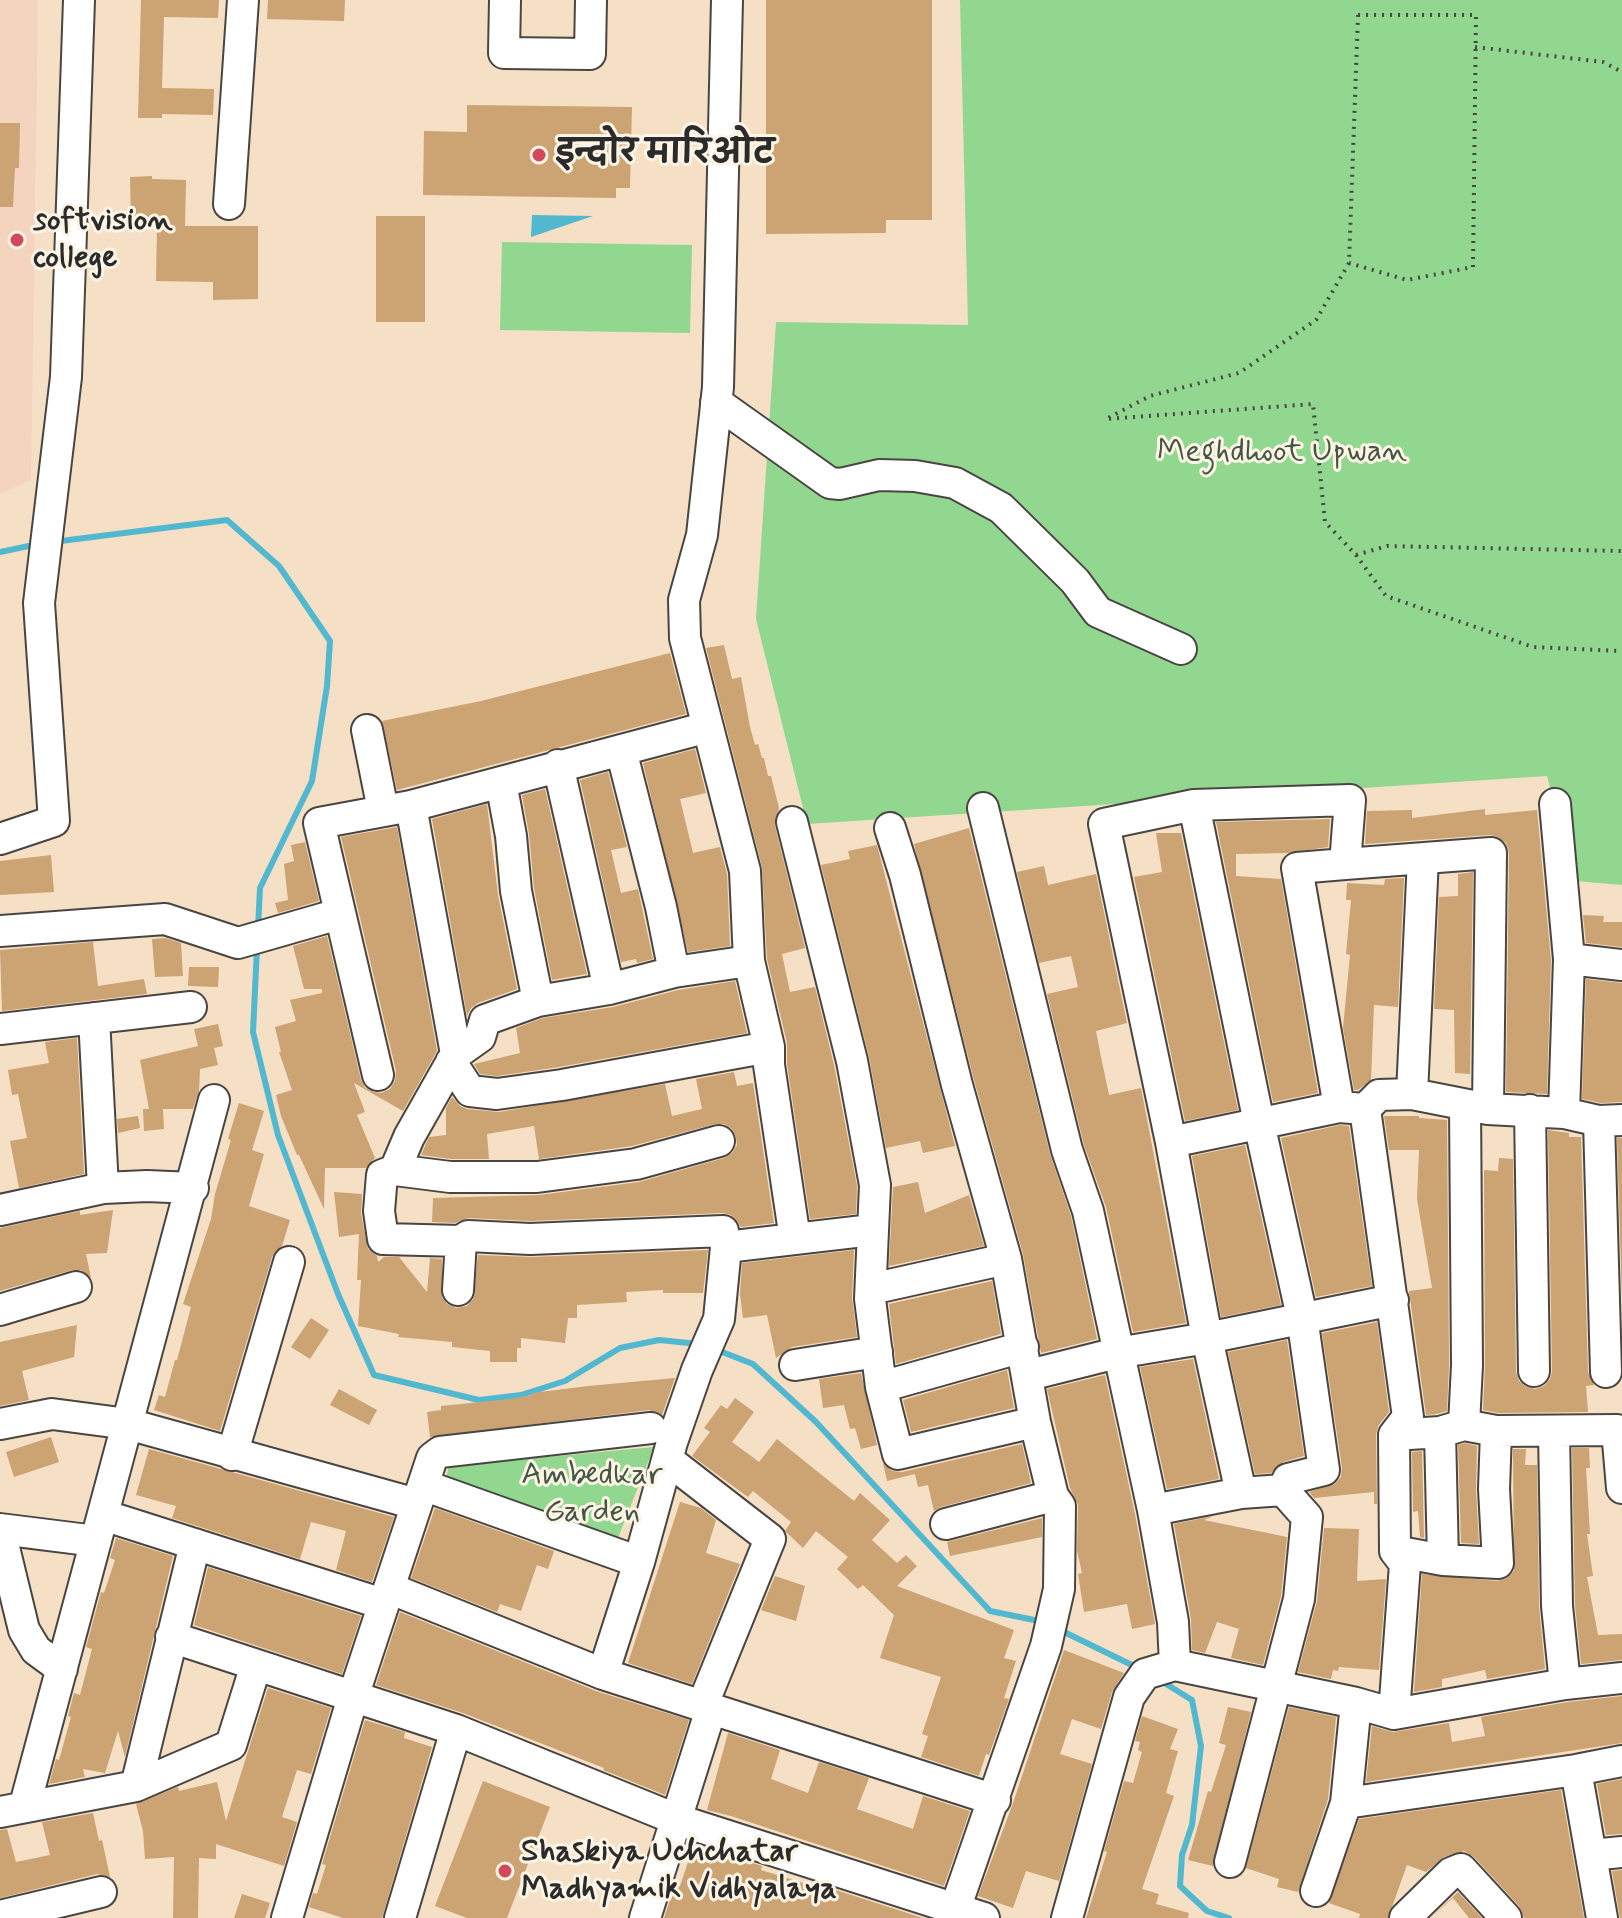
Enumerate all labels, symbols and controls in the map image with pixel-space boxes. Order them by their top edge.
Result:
place label: इन्दोर मारिओट [555,136,774,174]
marker: इन्दोर मारिओट [530,146,548,164]
place label: softvision college [33,203,173,278]
marker: softvision college [8,231,26,249]
park label: Meghdhoot Upwan [1157,434,1407,472]
park label: Ambedkar Garden [521,1457,663,1532]
place label: Shaskiya Uchchatar Madhyamik Vidhyalaya [521,1834,837,1909]
marker: Shaskiya Uchchatar Madhyamik Vidhyalaya [496,1862,514,1880]

